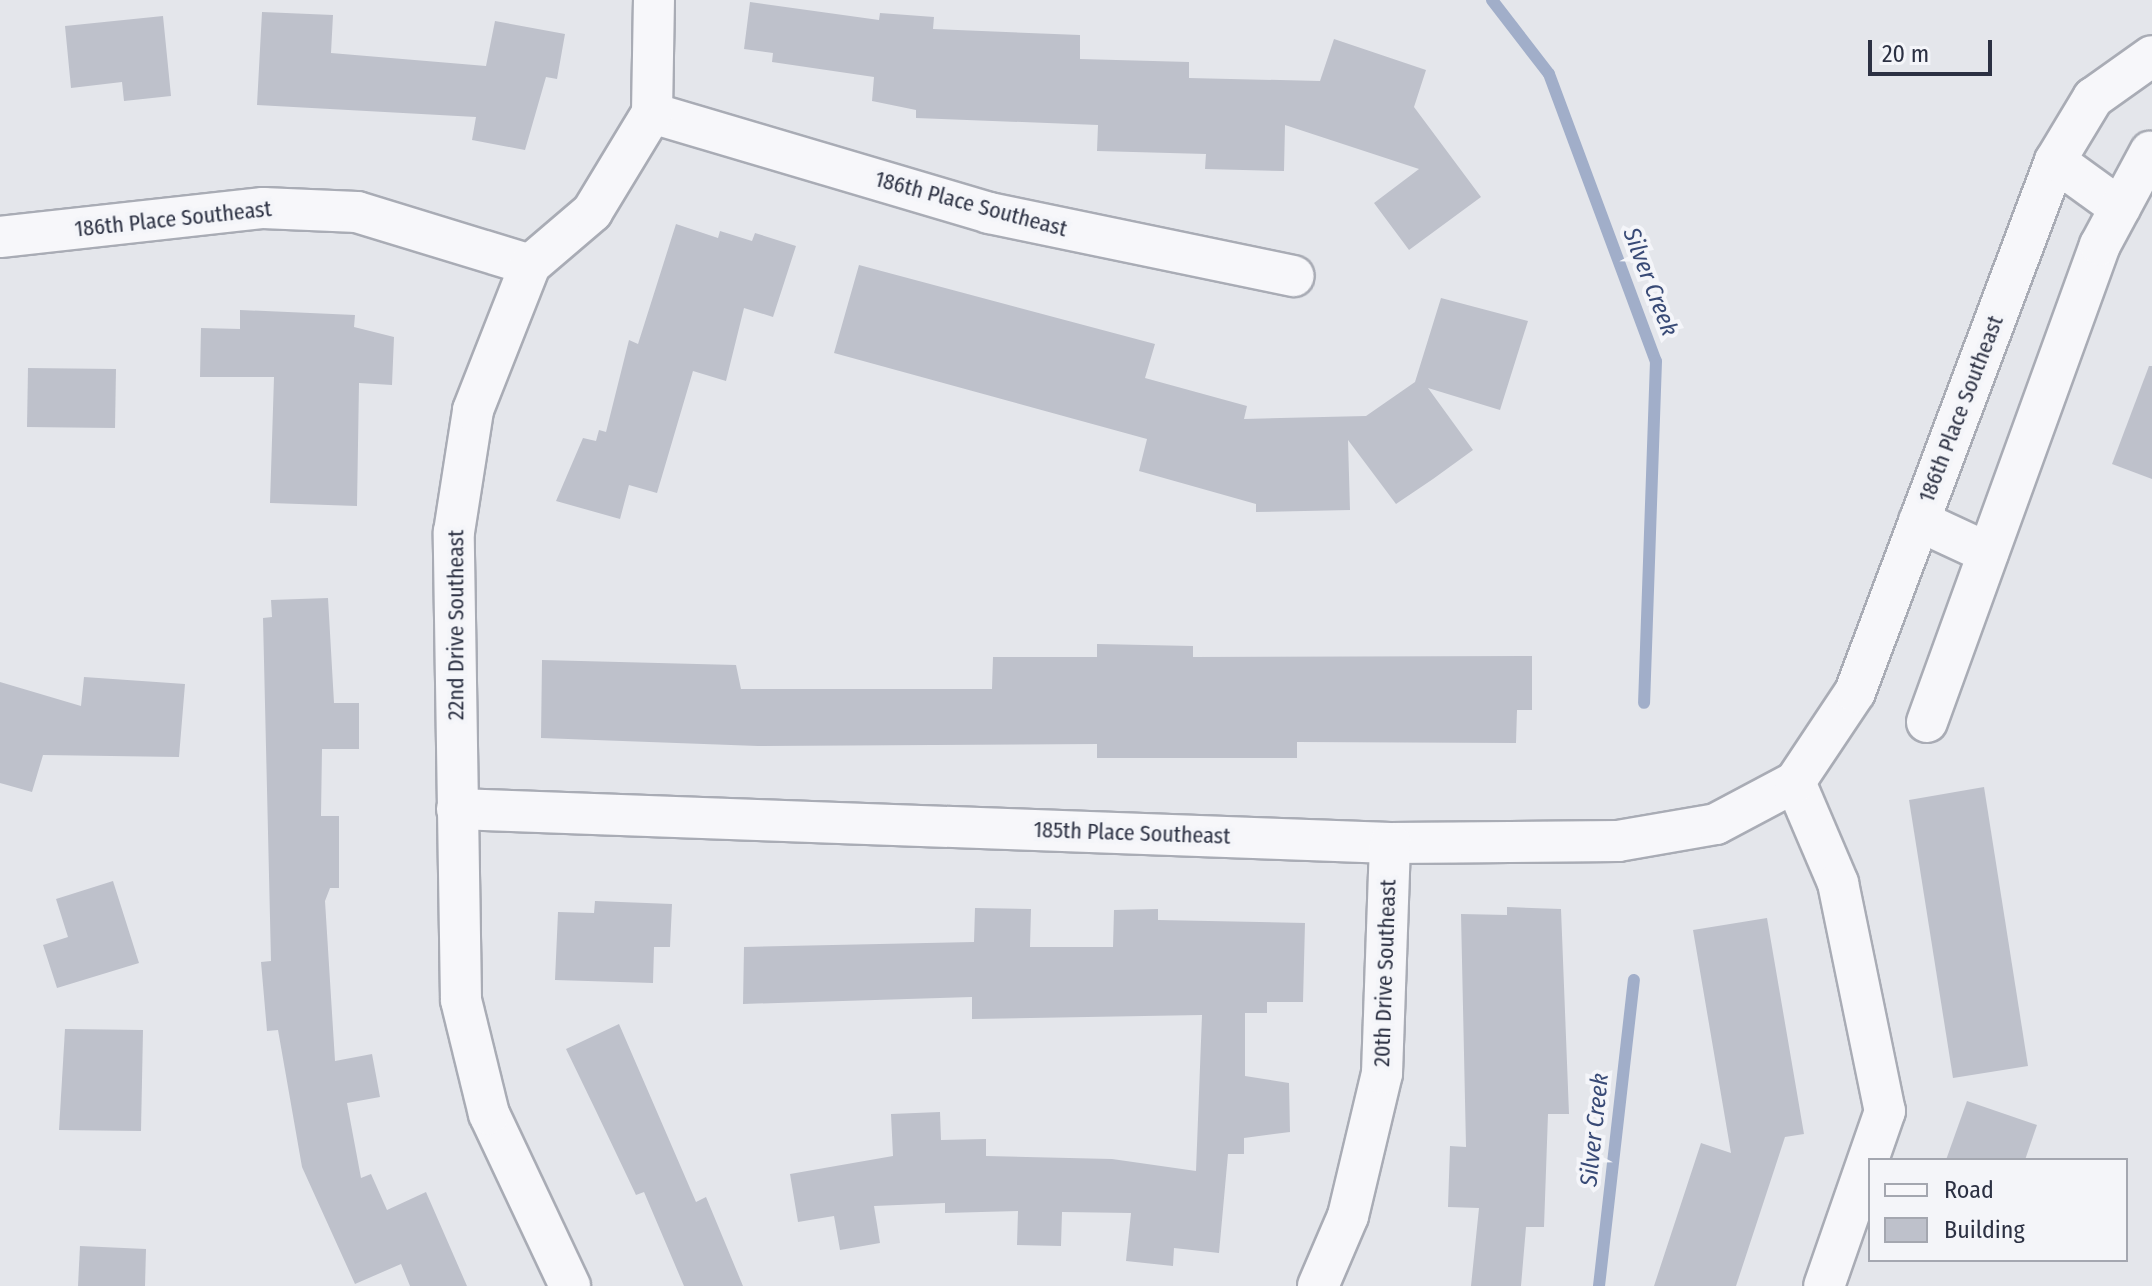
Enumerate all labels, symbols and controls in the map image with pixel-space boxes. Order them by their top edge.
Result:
scale bar [1872,24,1996,74]
text: 20 m [1882,40,1929,68]
street label: 186th Place Southeast [872,166,1070,242]
street label: 186th Place Southeast [73,196,273,242]
water label: Silver Creek [1616,224,1684,340]
street label: 186th Place Southeast [1913,312,2009,506]
street label: 22nd Drive Southeast [443,530,469,720]
street label: 185th Place Southeast [1033,816,1231,850]
street label: 20th Drive Southeast [1369,879,1401,1067]
water label: Silver Creek [1575,1072,1615,1188]
legend [1868,1158,2128,1262]
text: Road [1944,1176,1994,1204]
text: Building [1944,1216,2025,1244]

